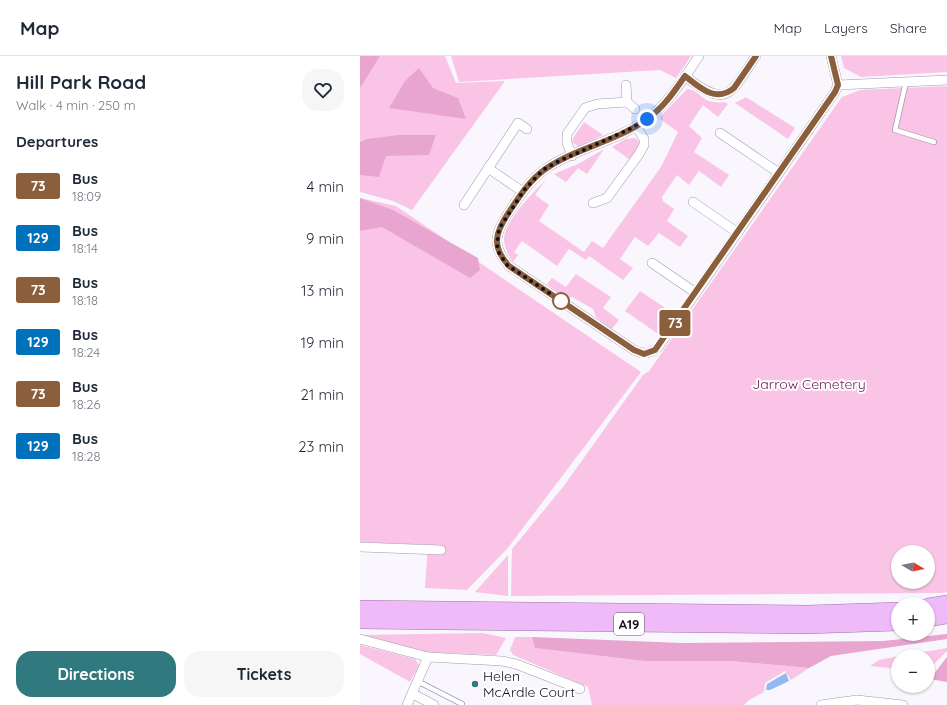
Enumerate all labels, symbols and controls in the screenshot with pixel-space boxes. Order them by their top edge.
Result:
text: Map [20,16,59,40]
text: Map [773,19,802,37]
text: Layers [824,19,868,37]
text: Share [890,19,927,37]
button: heart [302,69,344,111]
text: Hill Park Road [16,70,146,94]
text: Walk · 4 min · 250 m [16,97,136,113]
your location [637,109,657,129]
text: Departures [16,132,98,151]
text: Bus [72,169,98,188]
text: 73 [30,177,46,195]
text: 4 min [306,177,344,196]
text: 18:09 [72,188,101,204]
text: Bus [72,221,98,240]
text: 129 [27,229,49,247]
text: 9 min [306,229,344,248]
text: 18:14 [72,240,98,256]
text: Bus [72,273,98,292]
text: 73 [30,281,46,299]
text: 13 min [301,281,344,300]
text: 18:18 [72,292,98,308]
unlabelled marker [552,292,570,310]
line badge: 73 [657,310,693,336]
text: 73 [667,314,683,332]
text: Bus [72,325,98,344]
text: 129 [27,333,49,351]
text: 19 min [300,333,344,352]
text: 18:24 [72,344,100,360]
park label: Jarrow Cemetery [752,375,866,393]
text: Bus [72,377,98,396]
text: 73 [30,385,46,403]
text: 21 min [300,385,344,404]
text: 18:26 [72,396,100,412]
text: Bus [72,429,98,448]
text: 129 [27,437,49,455]
text: 23 min [298,437,344,456]
text: 18:28 [72,448,100,464]
north arrow [891,545,935,589]
map controls [891,545,935,693]
button: + [891,597,935,641]
road number: A19 [614,613,644,635]
button: − [891,649,935,693]
button: Directions [16,651,176,697]
button: Tickets [184,651,344,697]
place label: Helen McArdle Court [483,667,575,701]
marker: Helen McArdle Court [470,679,480,689]

